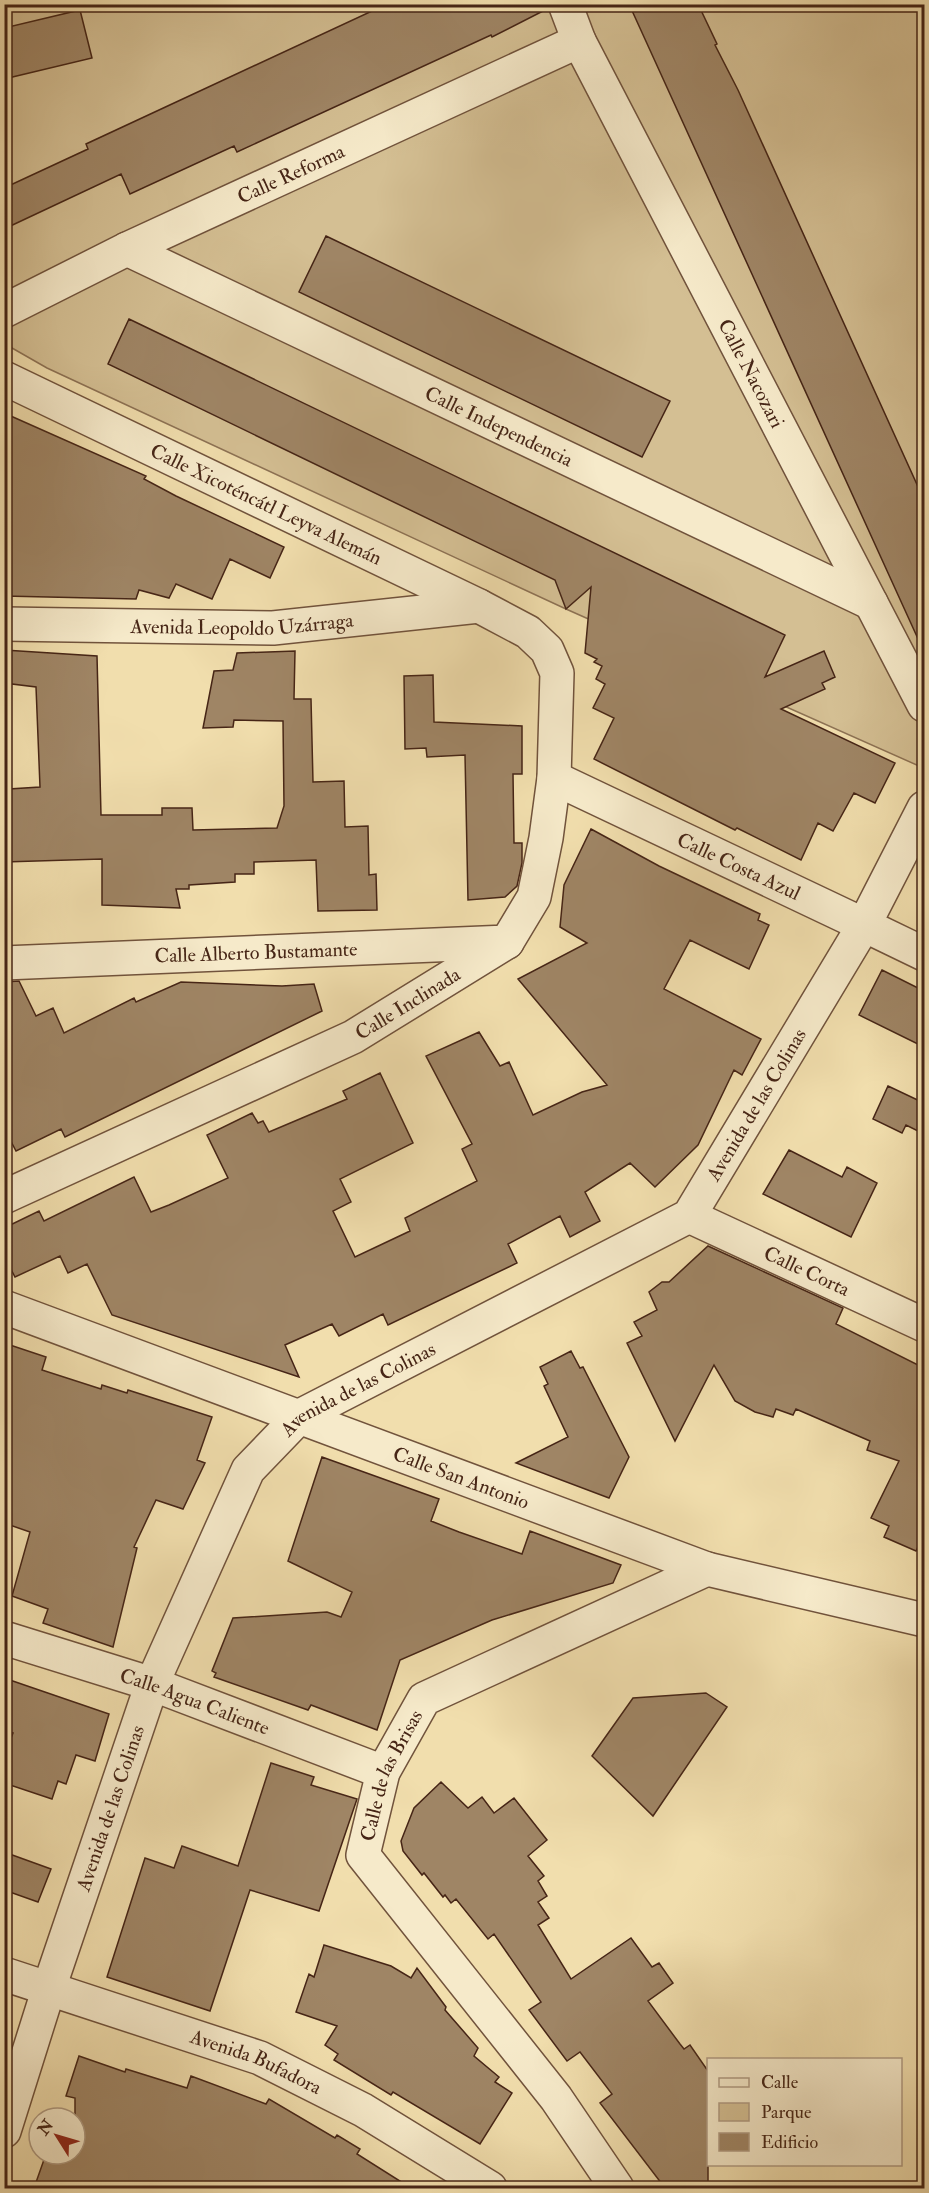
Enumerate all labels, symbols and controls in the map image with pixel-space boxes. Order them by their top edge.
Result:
street label: Calle Reforma [233,138,349,210]
street label: Calle Nacozari [713,315,790,432]
street label: Calle Independencia [421,381,578,473]
street label: Calle Xicoténcátl Leyva Alemán [146,438,386,571]
street label: Avenida Leopoldo Uzárraga [129,607,355,642]
street label: Calle Costa Azul [673,827,805,906]
street label: Calle Alberto Bustamante [154,936,358,969]
street label: Calle Inclinada [351,961,466,1046]
street label: Avenida de las Colinas [701,1024,812,1186]
street label: Calle Corta [760,1240,854,1302]
street label: Avenida de las Colinas [274,1336,440,1443]
street label: Calle San Antonio [389,1441,533,1515]
street label: Calle Agua Caliente [117,1663,273,1741]
street label: Calle de las Brisas [355,1705,429,1844]
street label: Avenida de las Colinas [70,1722,150,1895]
street label: Avenida Bufadora [186,2024,327,2100]
legend [707,2058,902,2166]
text: Calle [761,2071,799,2094]
text: Parque [761,2101,812,2124]
north arrow [27,2106,87,2166]
text: N [33,2115,59,2140]
text: Edificio [761,2131,818,2154]

